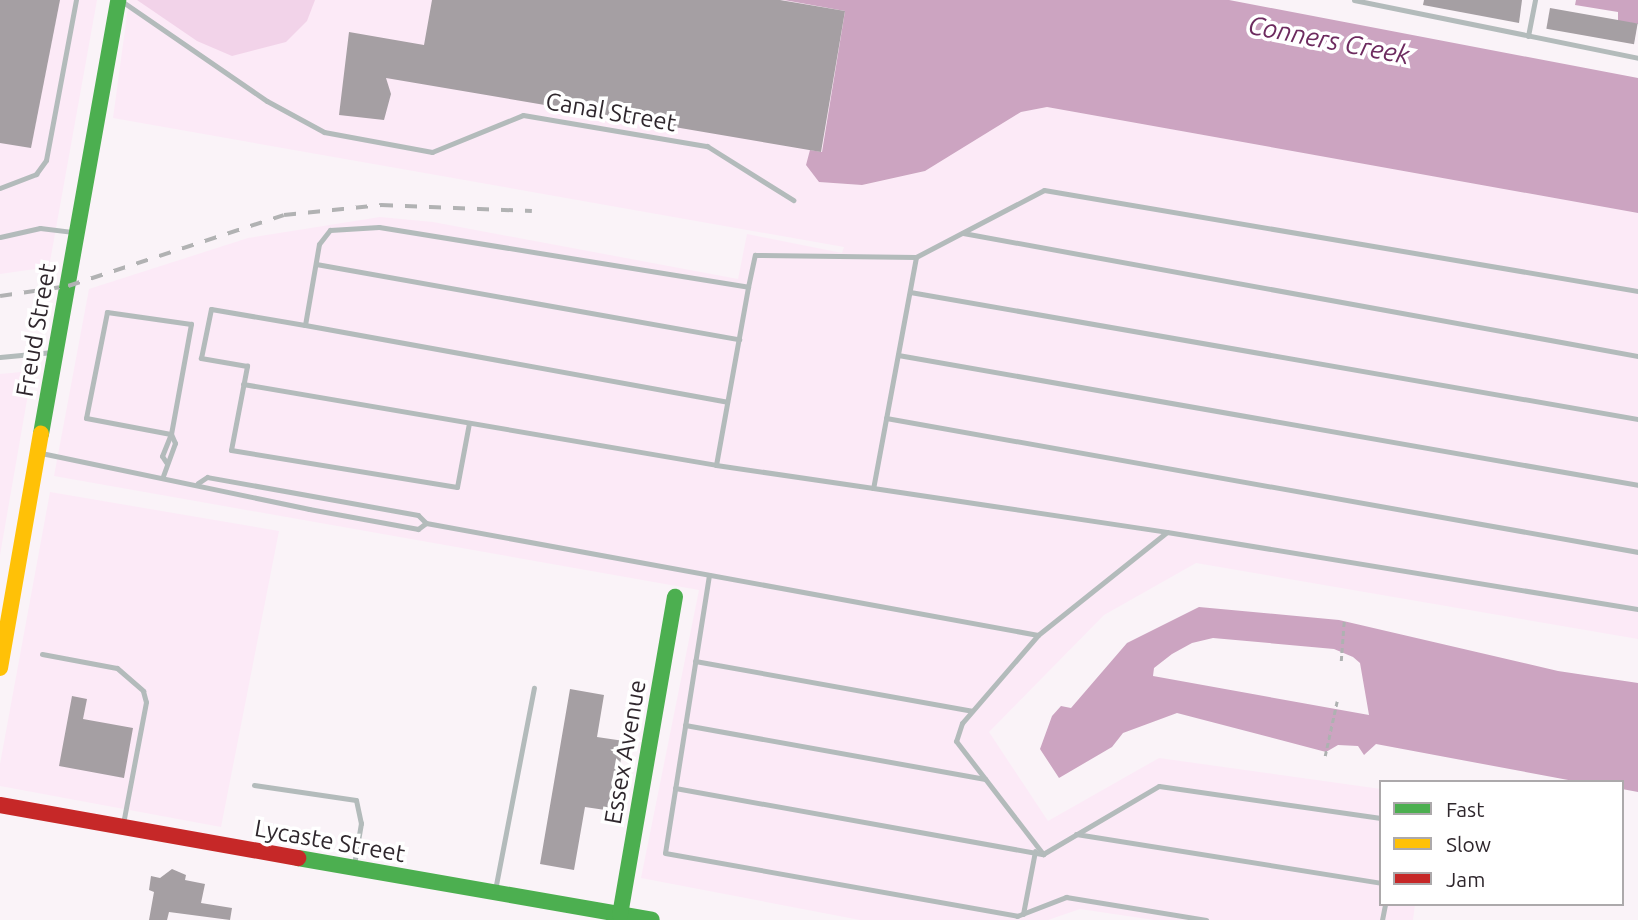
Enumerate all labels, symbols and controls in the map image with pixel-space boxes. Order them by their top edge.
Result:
water label: Conners Creek [1245,9,1413,71]
street label: Canal Street [544,86,678,138]
street label: Freud Street [10,261,62,399]
street label: Essex Avenue [598,678,652,826]
legend [1379,780,1624,906]
text: Fast [1446,797,1484,821]
street label: Lycaste Street [252,814,408,868]
text: Slow [1446,832,1491,856]
text: Jam [1446,867,1485,891]

